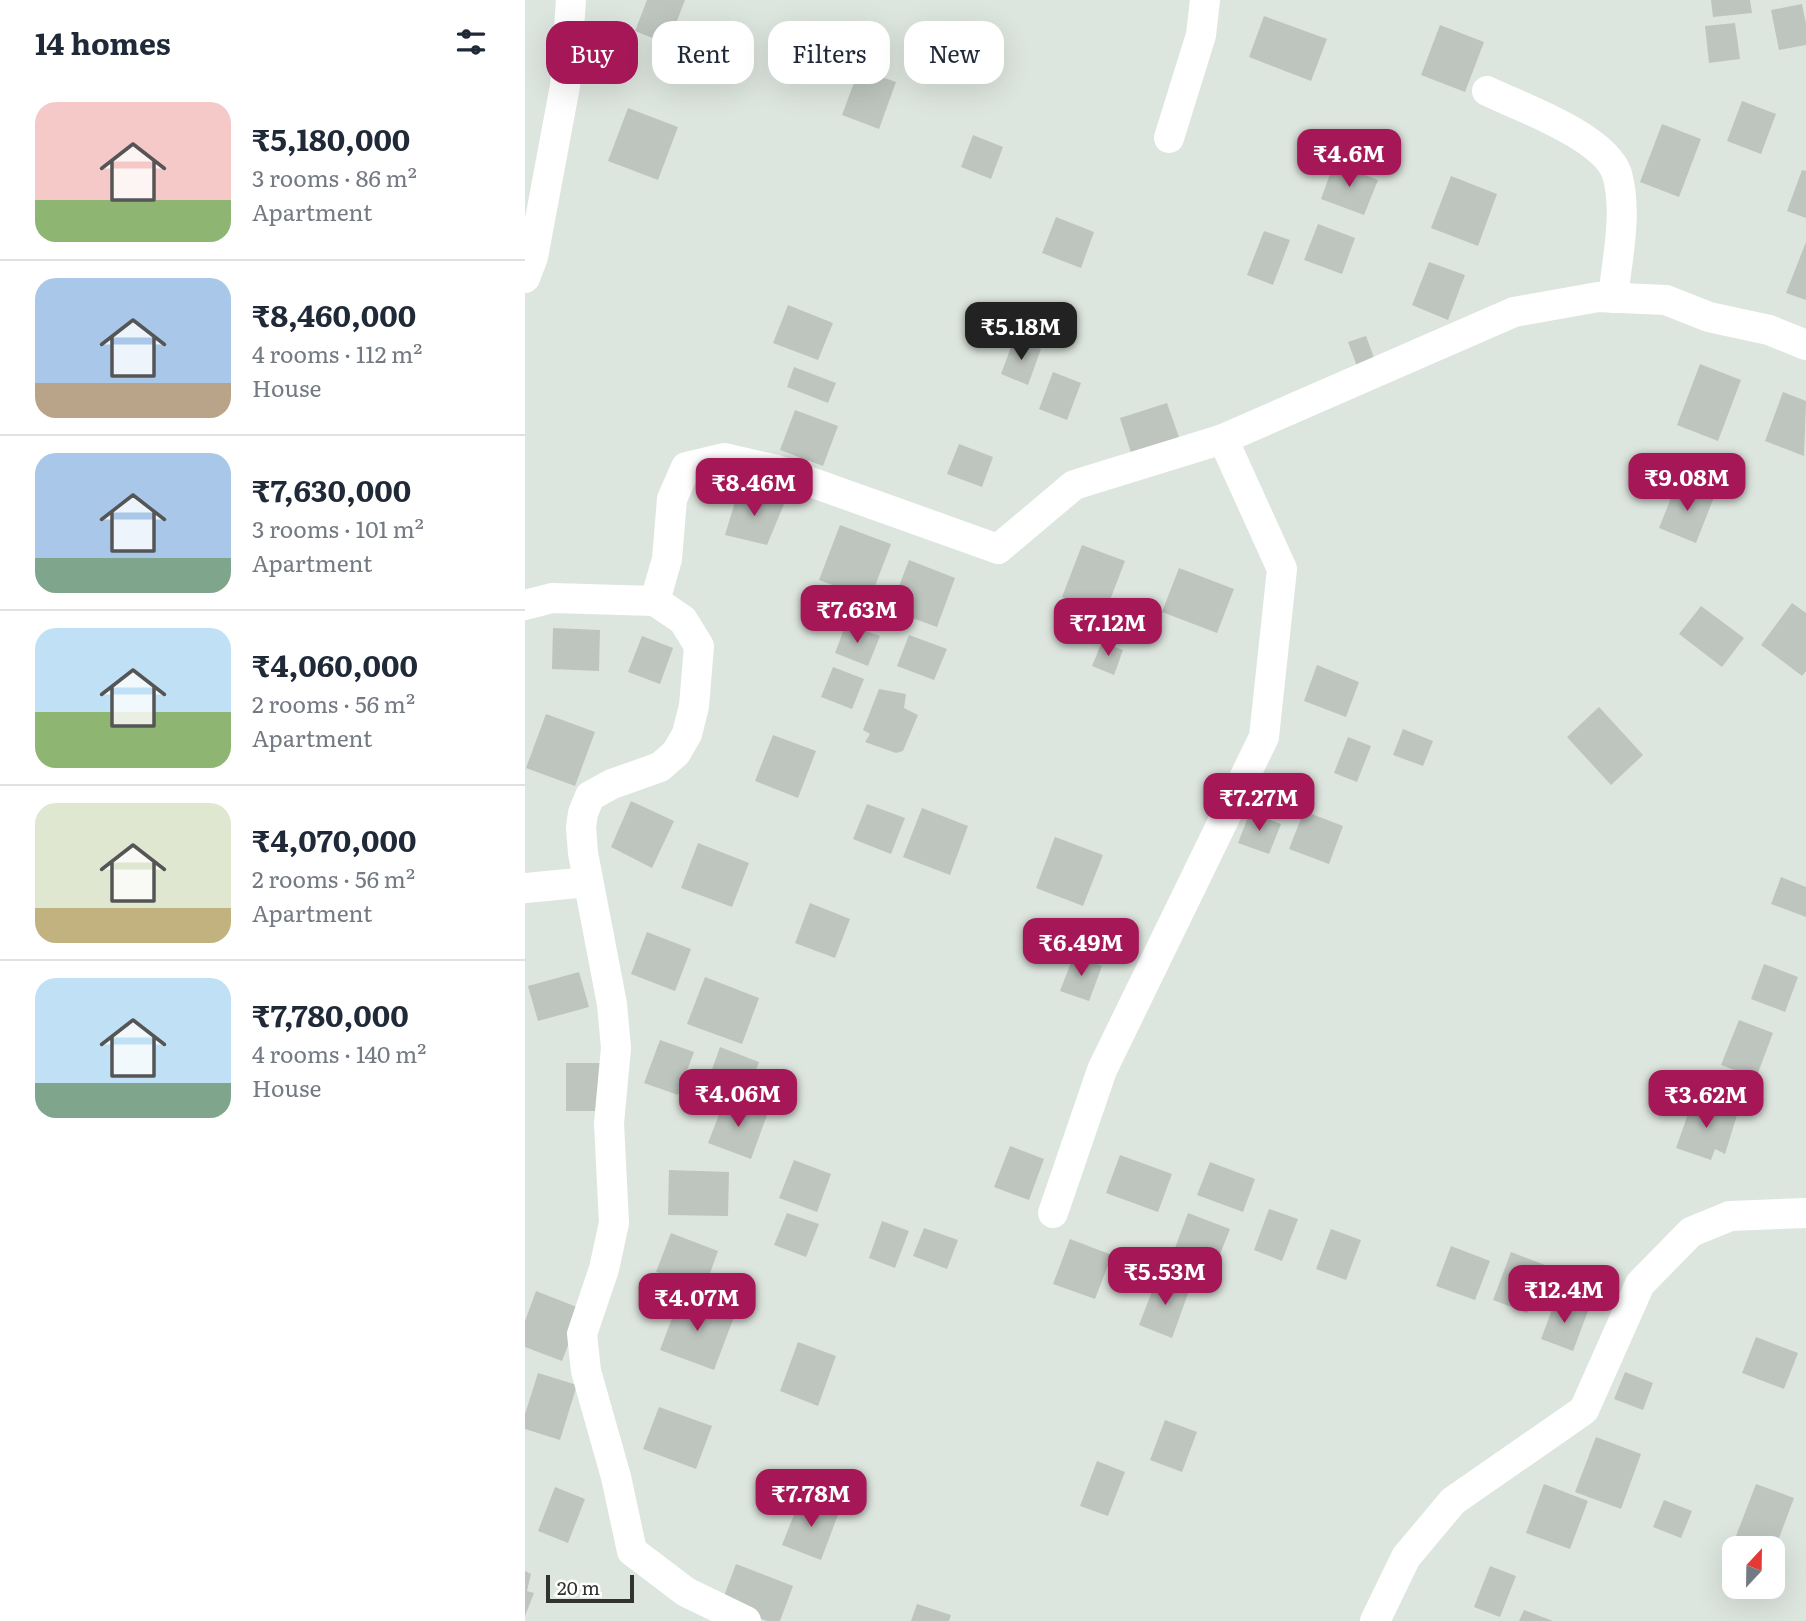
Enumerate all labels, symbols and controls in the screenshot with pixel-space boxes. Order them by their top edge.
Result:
text: 14 homes [35,20,171,64]
chip: Buy [546,21,638,84]
chip: Rent [652,21,754,84]
chip: Filters [768,21,890,84]
chip: New [904,21,1004,84]
icon: filters [452,23,490,61]
text: ₹5,180,000 [252,116,410,160]
icon: home [91,130,175,214]
pin: ₹4.6M [1300,130,1398,189]
text: ₹4.6M [1313,135,1385,169]
text: 3 rooms · 86 m² [252,160,417,194]
text: Apartment [252,194,372,228]
text: ₹8,460,000 [252,292,416,336]
pin: ₹5.18M [964,302,1078,362]
icon: home [91,306,175,390]
text: ₹5.18M [981,308,1061,342]
text: 4 rooms · 112 m² [252,336,422,370]
text: House [252,370,321,404]
pin: ₹9.08M [1630,454,1744,513]
pin: ₹8.46M [697,458,811,518]
text: ₹9.08M [1644,459,1730,493]
text: ₹8.46M [712,464,796,498]
text: ₹7,630,000 [252,467,411,511]
icon: home [91,481,175,565]
text: 3 rooms · 101 m² [252,511,424,545]
text: Apartment [252,545,372,579]
pin: ₹7.63M [800,586,914,645]
text: ₹7.63M [817,591,897,625]
pin: ₹7.12M [1051,598,1165,658]
text: ₹7.12M [1070,604,1146,638]
text: ₹4,060,000 [252,642,418,686]
icon: home [91,656,175,740]
text: 2 rooms · 56 m² [252,686,415,720]
text: Apartment [252,720,372,754]
pin: ₹7.27M [1202,774,1316,833]
text: ₹7.27M [1219,779,1299,813]
text: ₹4,070,000 [252,817,417,861]
icon: home [91,831,175,915]
text: 2 rooms · 56 m² [252,861,415,895]
text: Apartment [252,895,372,929]
pin: ₹6.49M [1024,918,1138,978]
text: ₹6.49M [1039,924,1123,958]
text: ₹7,780,000 [252,992,409,1036]
icon: home [91,1006,175,1090]
text: 4 rooms · 140 m² [252,1036,426,1070]
text: House [252,1070,321,1104]
pin: ₹4.06M [681,1070,795,1129]
pin: ₹3.62M [1649,1070,1763,1130]
text: ₹4.06M [695,1075,781,1109]
text: ₹3.62M [1664,1076,1748,1110]
pin: ₹5.53M [1108,1248,1222,1307]
text: ₹5.53M [1124,1253,1206,1287]
pin: ₹12.4M [1507,1266,1621,1325]
text: ₹12.4M [1524,1271,1604,1305]
pin: ₹4.07M [640,1274,754,1333]
text: ₹4.07M [655,1279,739,1313]
pin: ₹7.78M [754,1470,868,1529]
text: ₹7.78M [772,1475,850,1509]
north arrow [1722,1536,1785,1600]
map controls [1722,1536,1785,1599]
scale bar [546,1572,633,1604]
text: 20 m [557,1573,600,1601]

